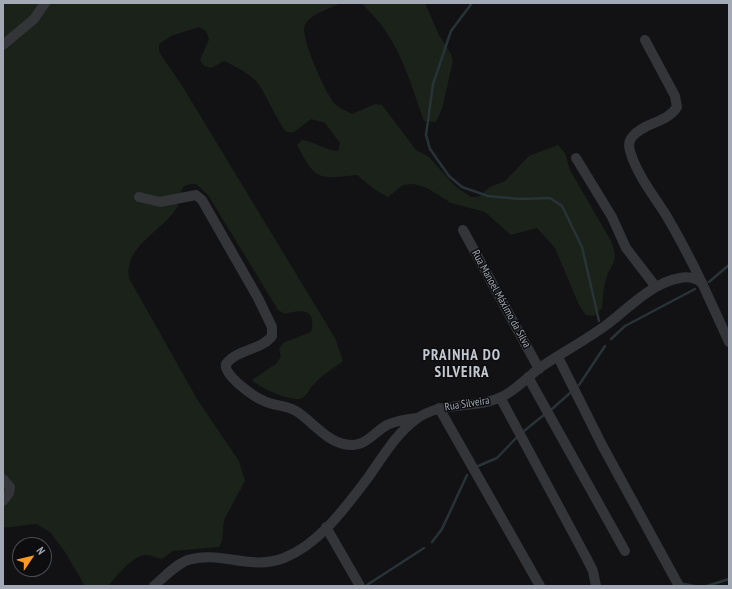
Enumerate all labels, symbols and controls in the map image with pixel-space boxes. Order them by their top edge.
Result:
street label: Rua Manoel Máximo da Silva [469,248,533,350]
district label: PRAINHA DO SILVEIRA [423,347,501,382]
street label: Rua Silveira [444,394,490,414]
north arrow [12,537,52,577]
text: N [34,544,48,557]

